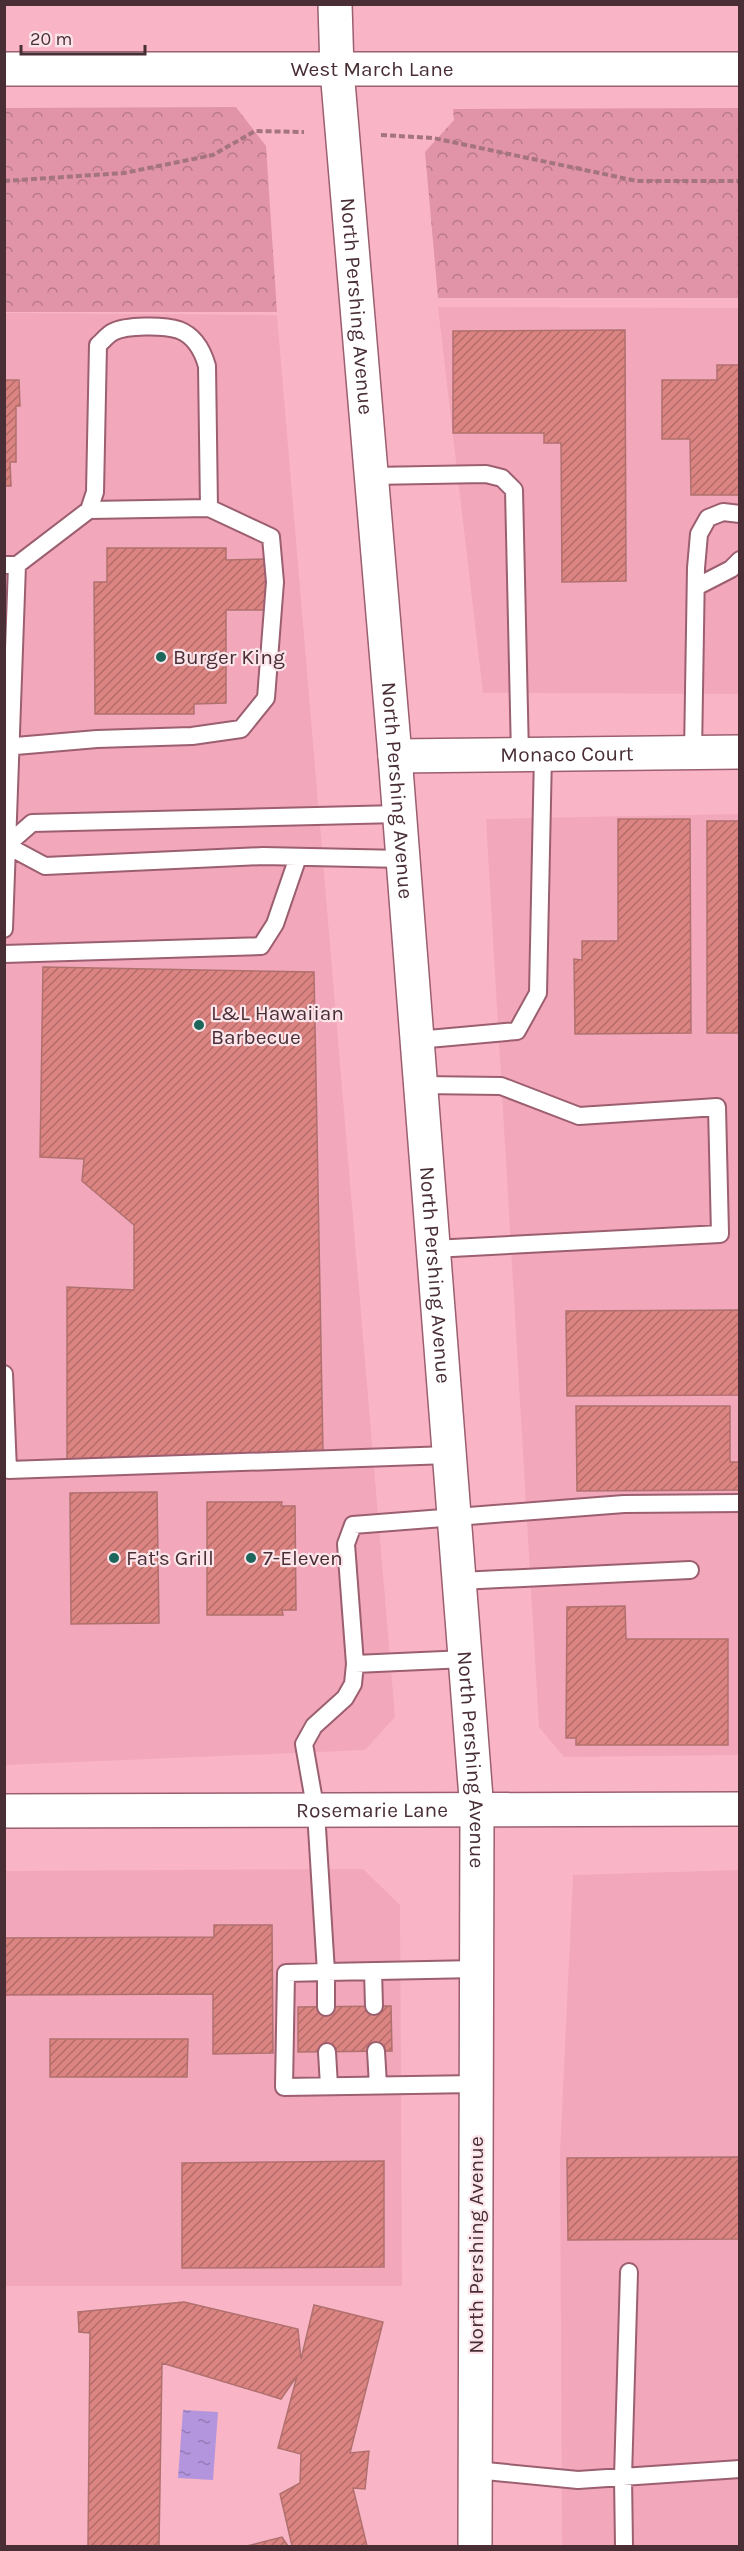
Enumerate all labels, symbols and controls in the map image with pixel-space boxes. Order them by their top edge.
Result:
scale bar [21,18,146,56]
text: 20 m [30,28,72,50]
street label: West March Lane [290,57,454,81]
street label: North Pershing Avenue [336,197,378,416]
place label: Burger King [173,645,285,669]
marker: Burger King [154,650,168,664]
street label: North Pershing Avenue [377,681,418,900]
street label: Monaco Court [500,741,634,767]
place label: L&L Hawaiian Barbecue [211,1001,344,1049]
marker: L&L Hawaiian Barbecue [192,1018,206,1032]
street label: North Pershing Avenue [415,1165,456,1384]
place label: Fat's Grill [126,1546,214,1570]
place label: 7-Eleven [263,1546,343,1570]
marker: Fat's Grill [107,1551,121,1565]
marker: 7-Eleven [244,1551,258,1565]
street label: North Pershing Avenue [453,1650,489,1868]
street label: Rosemarie Lane [296,1798,448,1822]
street label: North Pershing Avenue [464,2136,488,2354]

